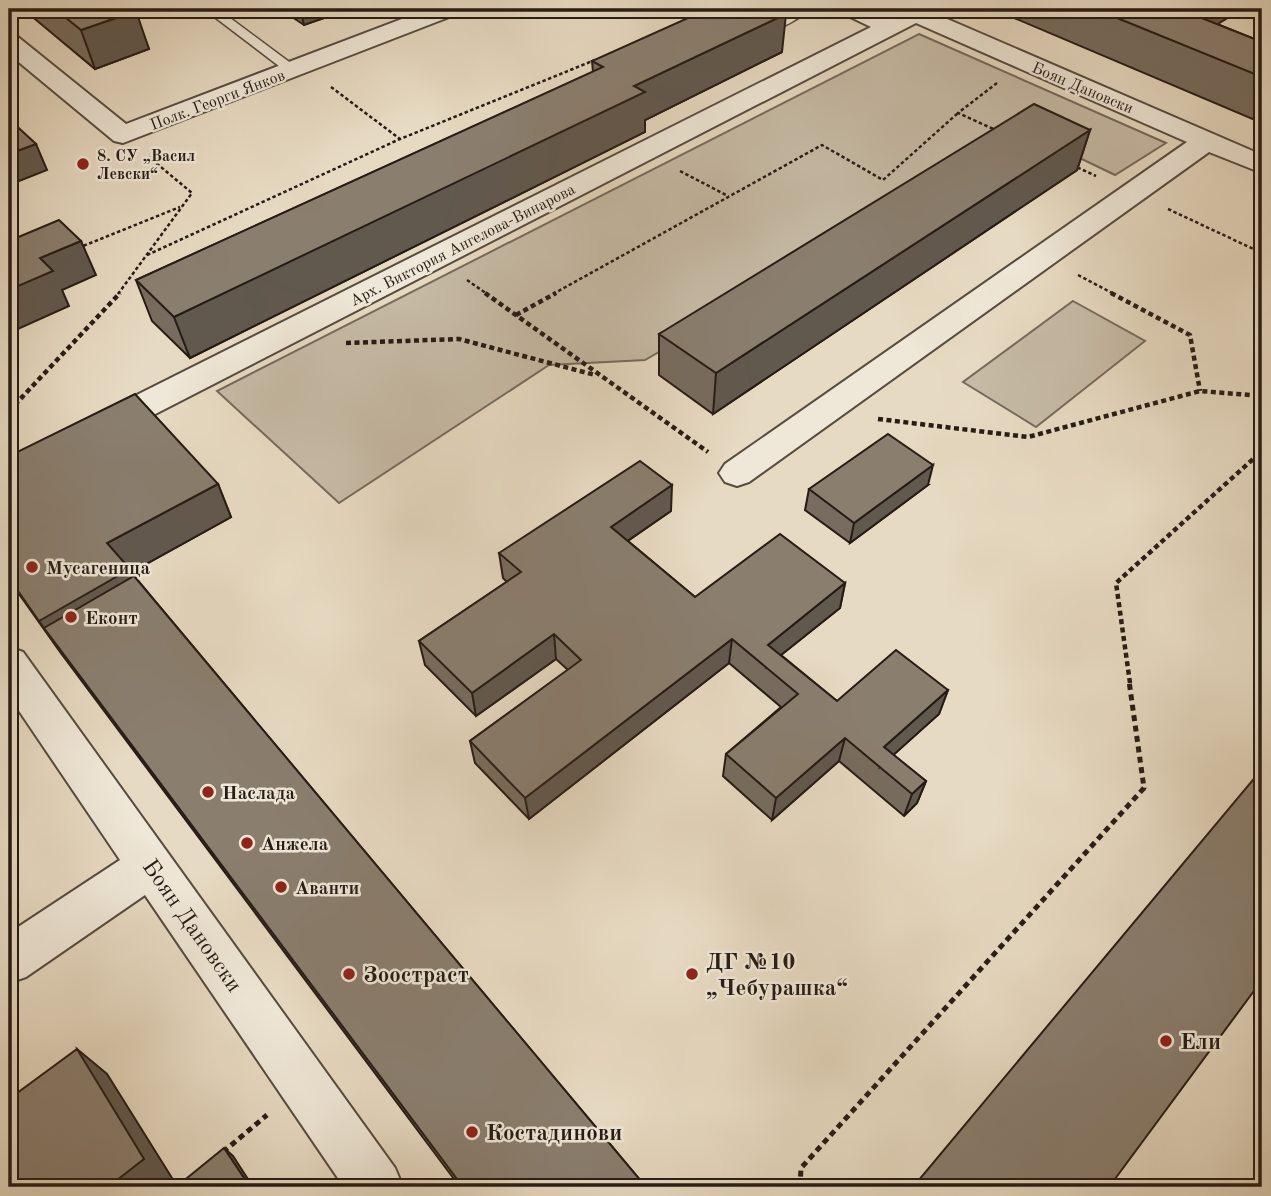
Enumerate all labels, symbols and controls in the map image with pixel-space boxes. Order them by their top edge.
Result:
street label: Боян Дановски [1029,60,1135,117]
street label: Полк. Георги Янков [148,68,287,134]
place label: 8. СУ „Васил Левски“ [97,149,195,183]
marker: 8. СУ „Васил Левски“ [75,156,91,172]
street label: Арх. Виктория Ангелова-Винарова [348,182,578,310]
marker: Мусагеница [24,559,40,575]
place label: Мусагеница [46,560,151,579]
marker: Еконт [63,609,79,625]
place label: Еконт [85,610,138,629]
marker: Наслада [200,784,216,800]
place label: Наслада [222,785,296,804]
marker: Анжела [239,835,255,851]
place label: Анжела [261,836,329,855]
street label: Боян Дановски [138,855,246,996]
marker: Аванти [273,879,289,895]
place label: Аванти [295,880,359,899]
place label: ДГ №10 „Чебурашка“ [706,951,848,1000]
place label: Зоостраст [363,964,469,987]
marker: Зоостраст [341,966,357,982]
marker: ДГ №10 „Чебурашка“ [684,966,700,982]
place label: Ели [1180,1031,1221,1054]
marker: Ели [1158,1033,1174,1049]
place label: Костадинови [486,1122,622,1145]
marker: Костадинови [464,1124,480,1140]

